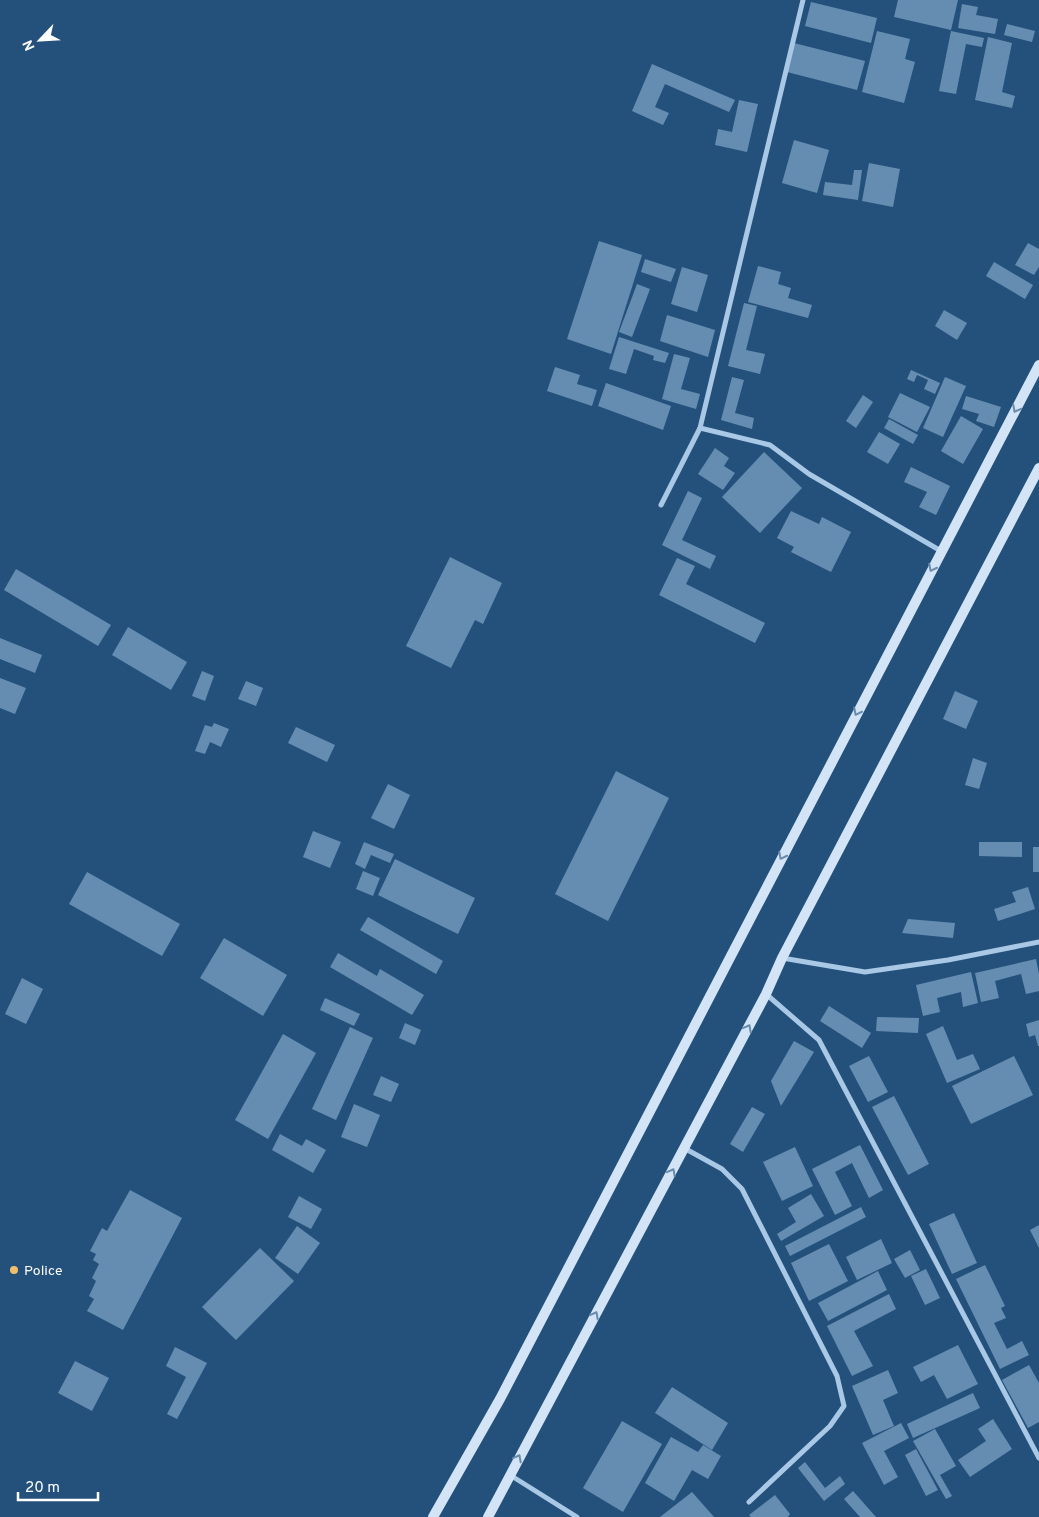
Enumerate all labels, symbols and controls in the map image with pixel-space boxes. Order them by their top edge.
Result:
north arrow [15,15,65,65]
text: N [20,37,39,53]
one-way arrow [1012,403,1022,412]
one-way arrow [928,563,938,572]
one-way arrow [853,707,863,716]
one-way arrow [778,851,788,860]
one-way arrow [742,1024,752,1033]
one-way arrow [666,1168,676,1177]
place label: Police [24,1263,63,1280]
marker: Police [8,1264,20,1276]
one-way arrow [589,1311,599,1320]
one-way arrow [512,1454,522,1463]
scale bar [18,1470,98,1502]
text: 20 m [25,1479,60,1498]

